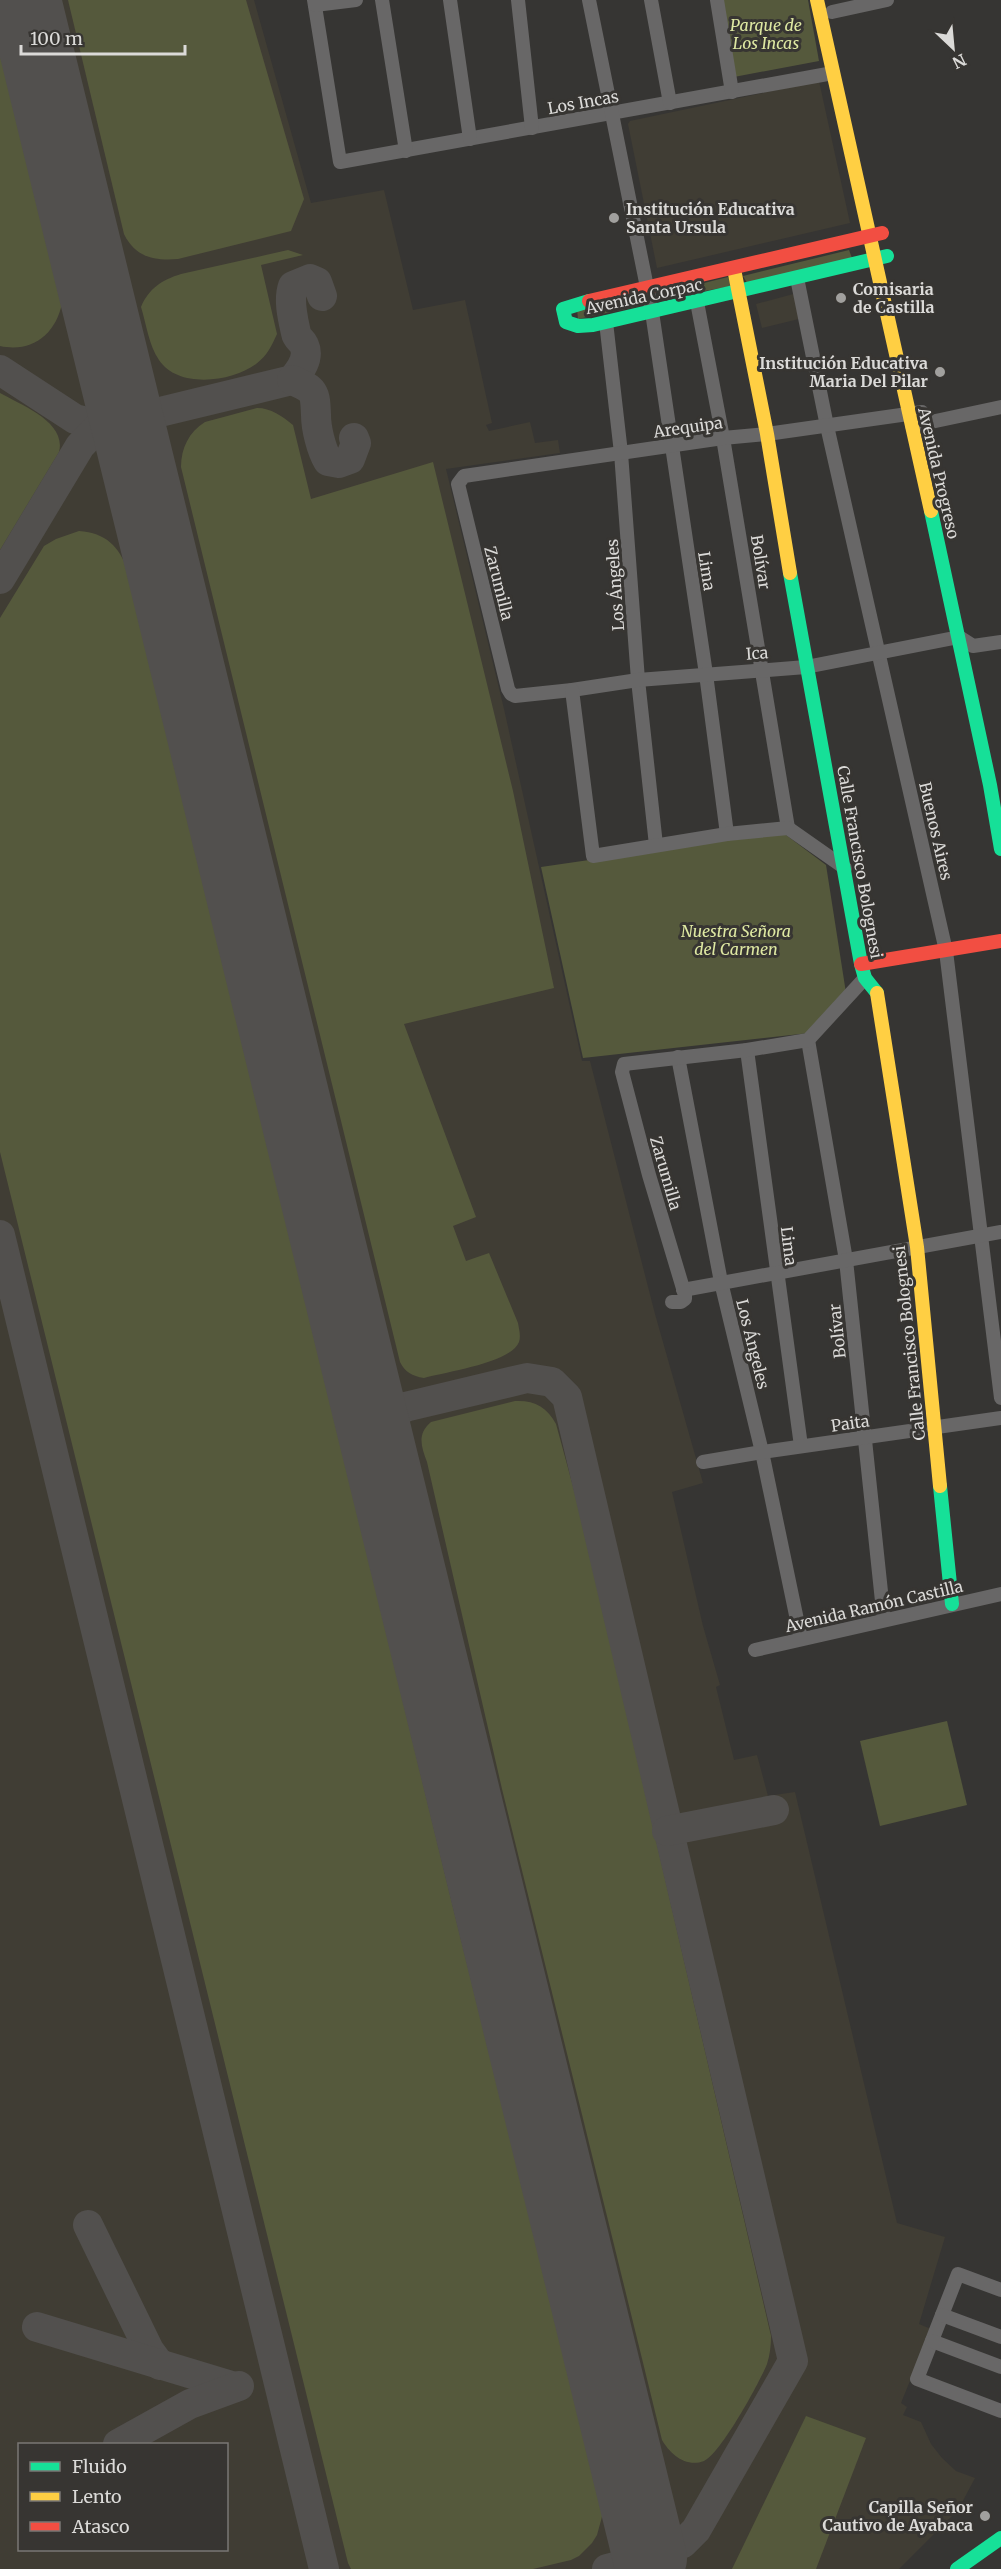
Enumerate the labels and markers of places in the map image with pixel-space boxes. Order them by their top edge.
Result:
place label: Institución Educativa Santa Ursula [626,199,795,237]
marker: Institución Educativa Santa Ursula [607,211,621,225]
place label: Comisaria de Castilla [853,279,935,317]
marker: Comisaria de Castilla [834,291,848,305]
place label: Institución Educativa Maria Del Pilar [759,353,929,391]
marker: Institución Educativa Maria Del Pilar [933,365,947,379]
place label: Capilla Señor Cautivo de Ayabaca [822,2497,974,2535]
marker: Capilla Señor Cautivo de Ayabaca [978,2509,992,2523]

